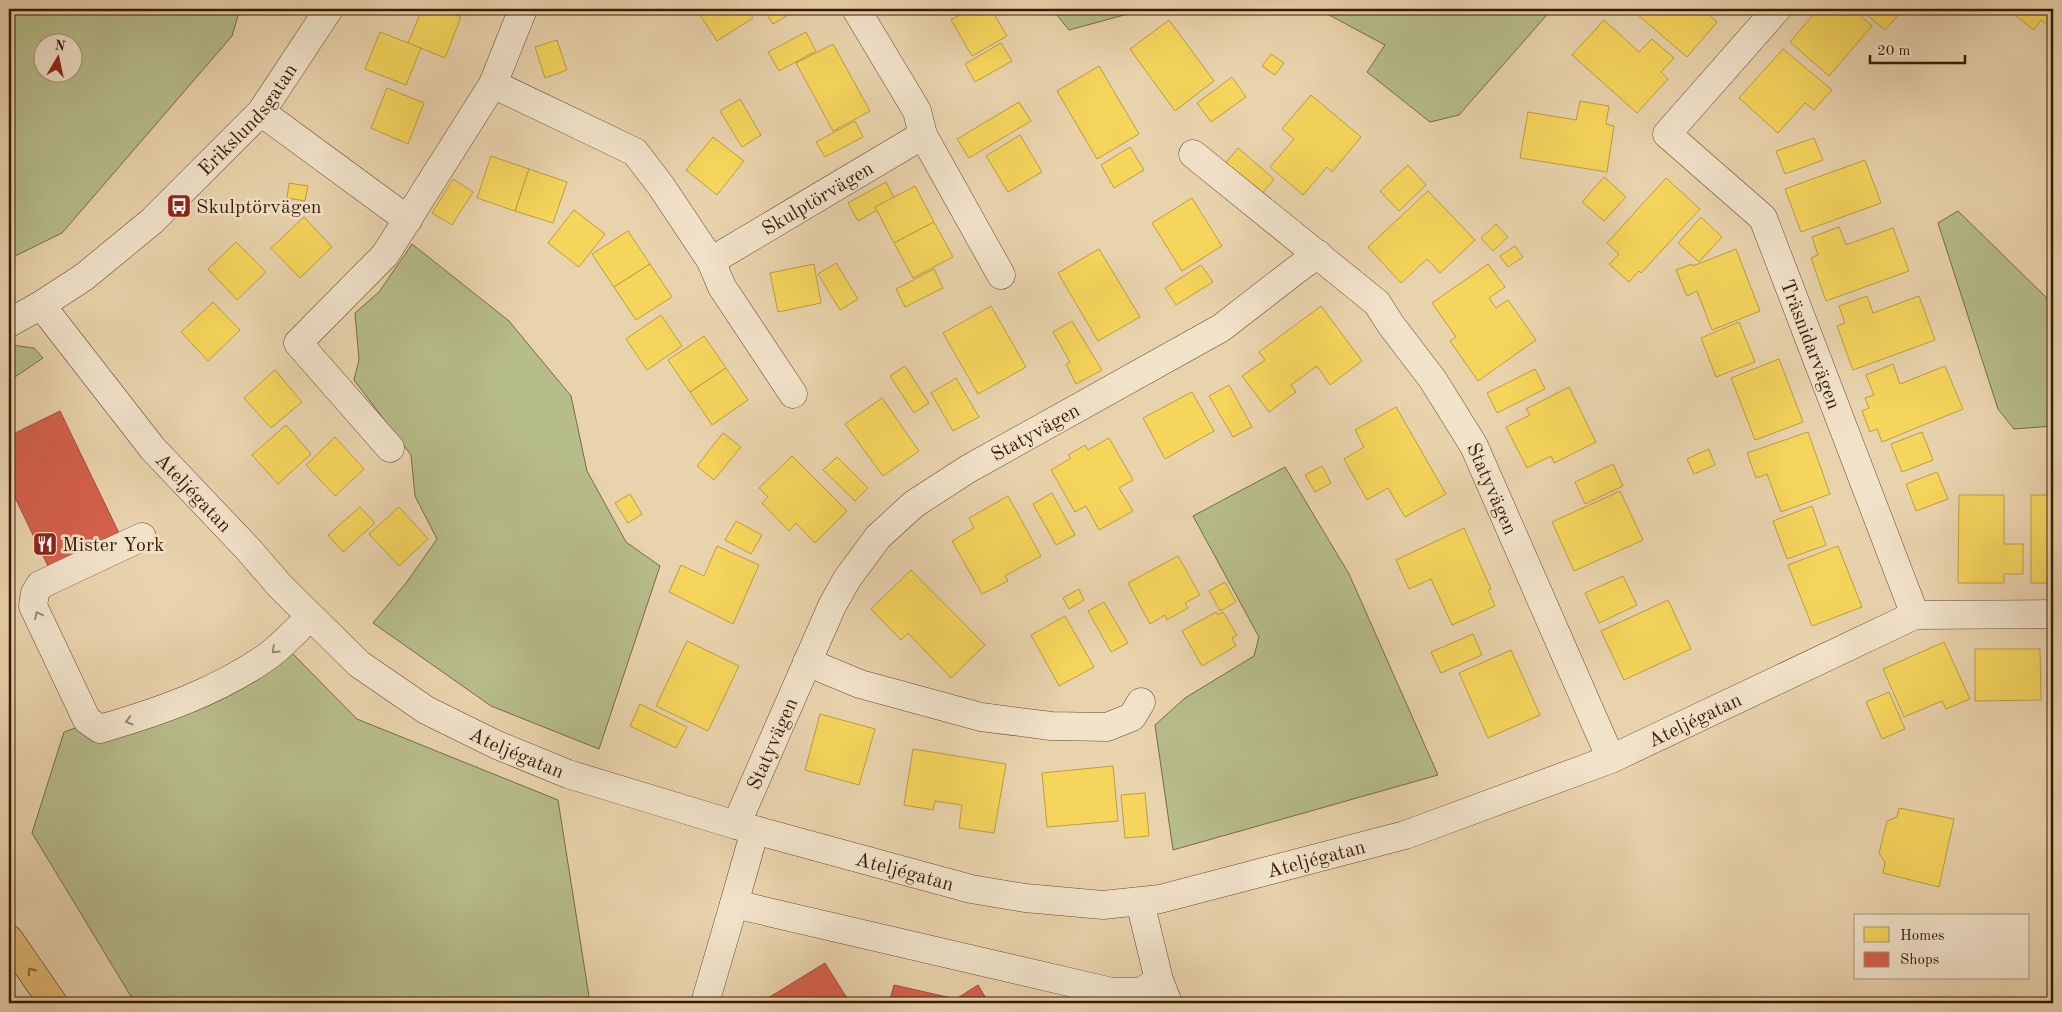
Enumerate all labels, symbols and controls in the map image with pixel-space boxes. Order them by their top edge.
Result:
north arrow [32,32,82,82]
scale bar [1870,32,1964,64]
text: N [53,38,67,54]
text: 20 m [1877,44,1911,59]
street label: Erikslundsgatan [195,61,302,180]
street label: Skulptörvägen [759,159,878,240]
bus stop icon: Skulptörvägen [166,193,192,219]
place label: Skulptörvägen [196,198,322,218]
street label: Träsnidarvägen [1776,277,1843,413]
street label: Statyvägen [988,401,1084,466]
street label: Statyvägen [1462,440,1520,538]
street label: Ateljégatan [151,450,235,537]
restaurant icon: Mister York [32,531,58,557]
place label: Mister York [62,536,164,556]
one-way arrow [33,611,44,620]
one-way arrow [271,644,280,653]
street label: Ateljégatan [1645,691,1745,752]
street label: Statyvägen [745,695,803,793]
one-way arrow [126,715,134,725]
street label: Ateljégatan [466,725,567,783]
street label: Ateljégatan [1265,838,1368,883]
street label: Ateljégatan [853,850,956,896]
legend [1854,914,2030,980]
text: Homes [1900,929,1945,944]
text: Shops [1900,953,1939,968]
one-way arrow [28,967,37,977]

